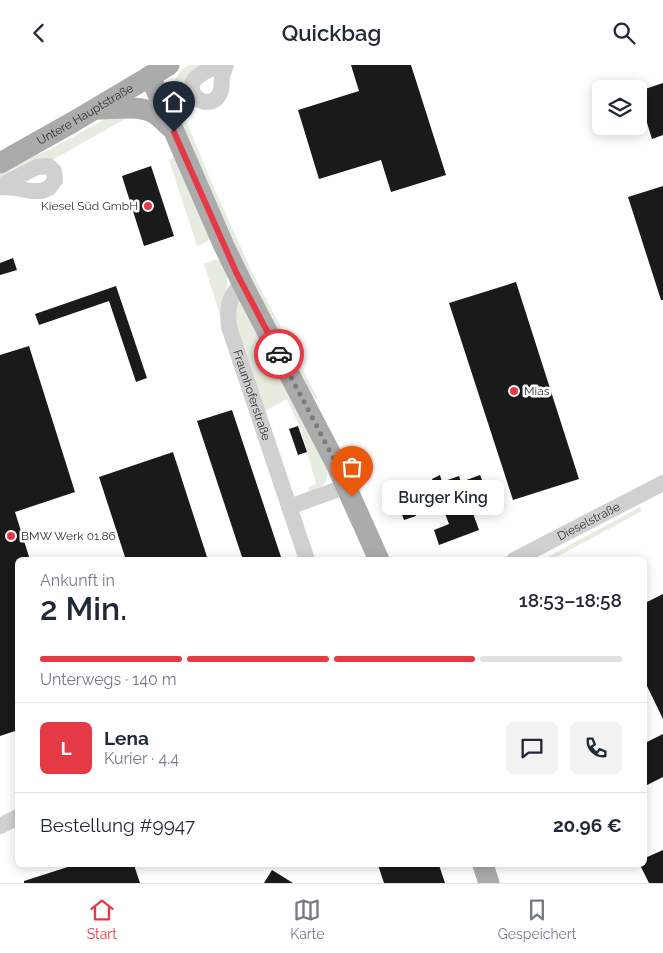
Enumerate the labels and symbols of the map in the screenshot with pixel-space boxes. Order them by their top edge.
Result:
street label: Untere Hauptstraße [34,81,136,148]
pin [153,81,195,132]
place label: Kiesel Süd GmbH [41,199,138,213]
marker: Kiesel Süd GmbH [142,200,154,212]
courier [254,329,304,379]
street label: Fraunhoferstraße [230,348,273,442]
place label: Mias [524,384,550,398]
marker: Mias [508,385,520,397]
pin [331,446,373,497]
callout: Burger King [382,479,504,515]
street label: Dieselstraße [555,499,622,543]
place label: BMW Werk 01.86 [21,529,116,543]
marker: BMW Werk 01.86 [5,530,17,542]

